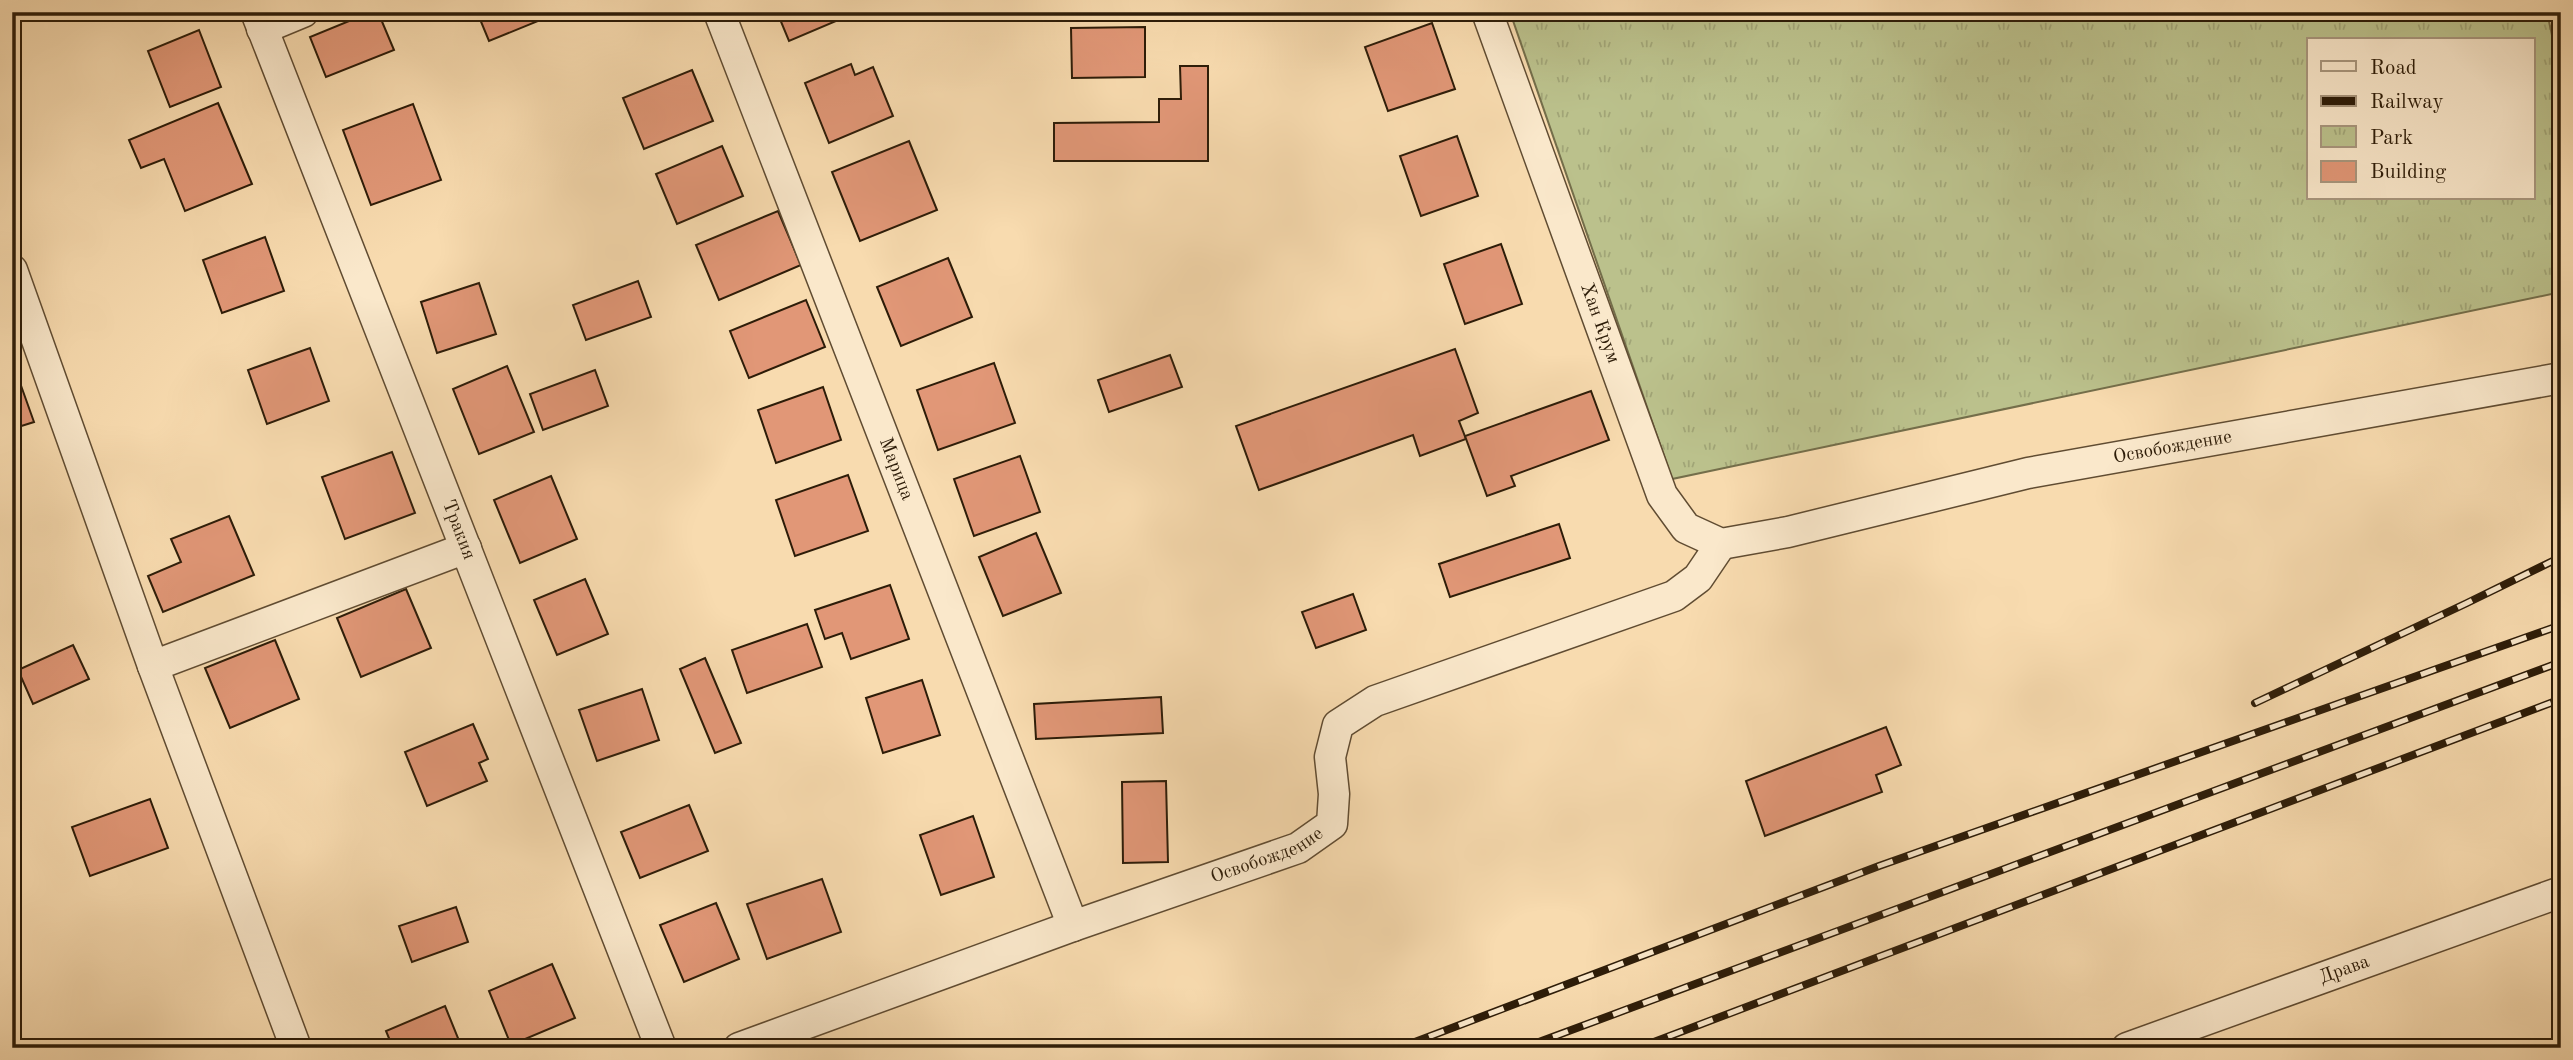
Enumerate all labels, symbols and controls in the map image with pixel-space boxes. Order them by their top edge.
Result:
legend [2307,38,2534,200]
text: Road [2370,58,2417,79]
text: Railway [2370,92,2444,113]
text: Park [2370,128,2413,149]
text: Building [2370,162,2447,183]
street label: Хан Крум [1577,281,1623,366]
street label: Освобождение [2112,427,2233,467]
street label: Марица [875,435,917,503]
street label: Тракия [438,497,479,562]
street label: Освобождение [1208,824,1327,887]
street label: Драва [2317,952,2373,988]

